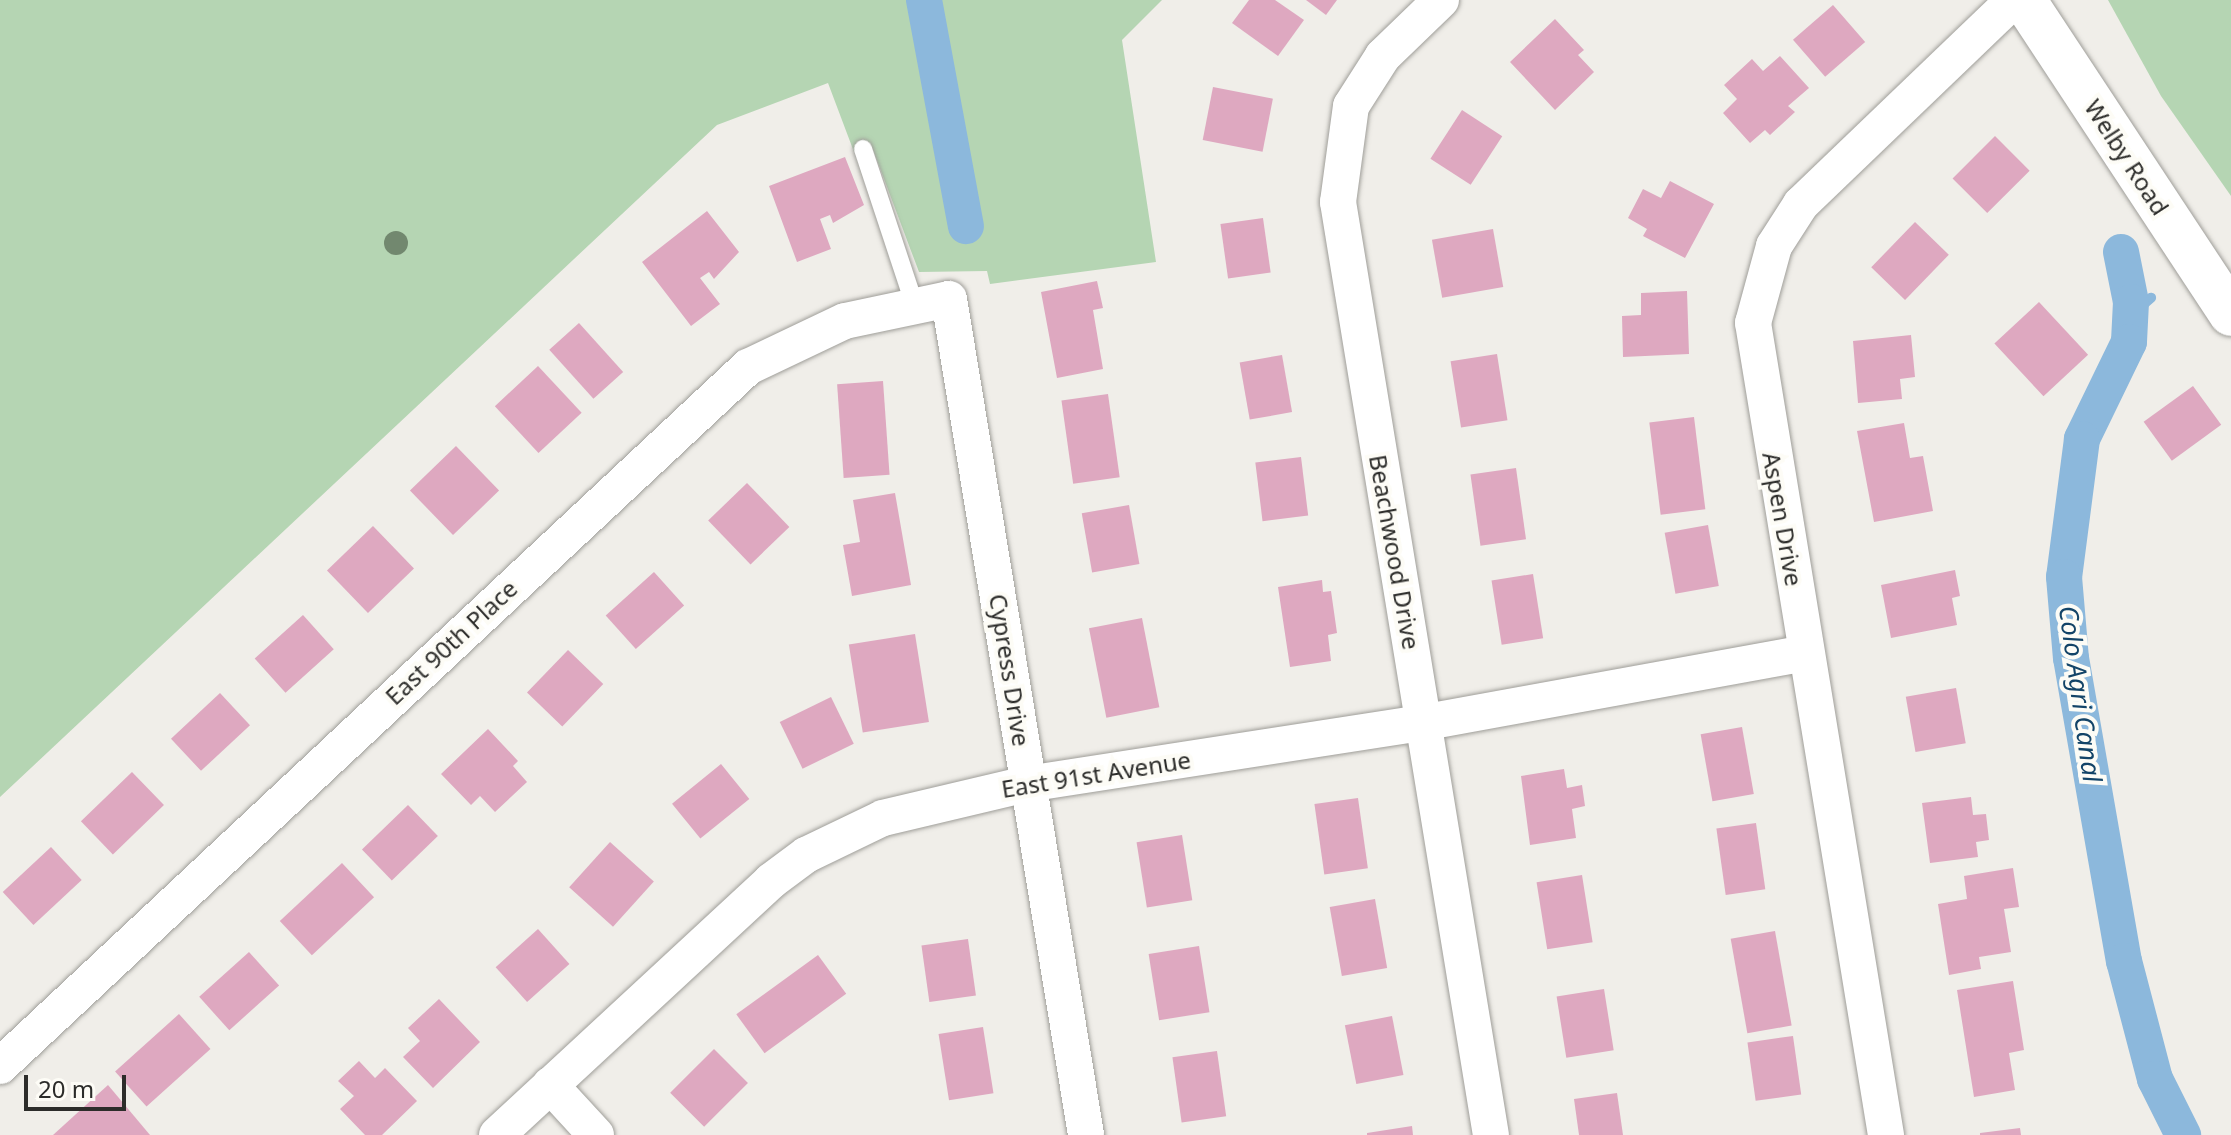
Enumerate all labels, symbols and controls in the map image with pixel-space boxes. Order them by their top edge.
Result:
street label: Welby Road [2079,94,2175,220]
street label: Aspen Drive [1757,450,1809,588]
street label: Beachwood Drive [1364,452,1426,652]
street label: East 90th Place [379,574,523,710]
street label: Cypress Drive [984,592,1036,748]
water label: Colo Agri Canal [2052,604,2108,784]
street label: East 91st Avenue [999,745,1193,803]
scale bar [28,1059,130,1109]
text: 20 m [38,1072,94,1105]

